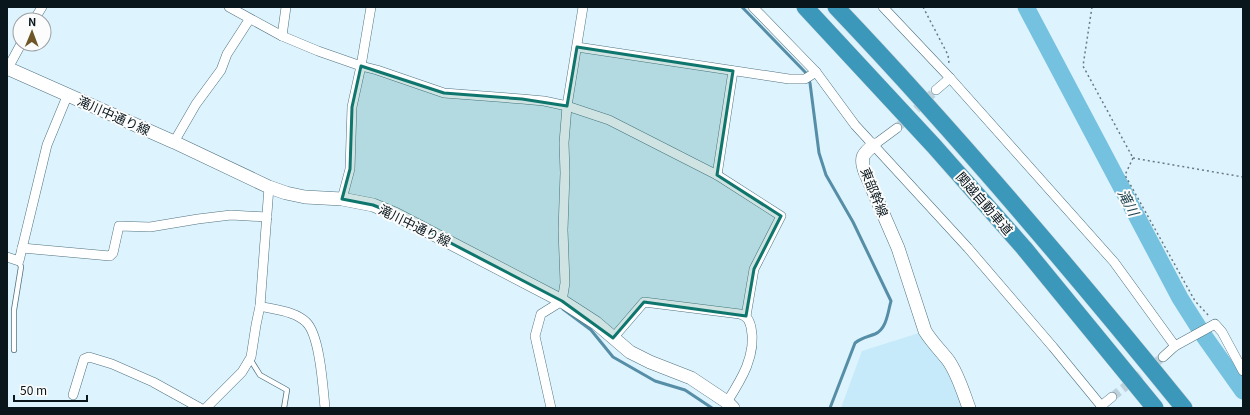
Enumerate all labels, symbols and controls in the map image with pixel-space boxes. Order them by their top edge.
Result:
north arrow [12,12,52,52]
text: N [28,13,36,29]
street label: 滝川中通り線 [75,90,153,140]
street label: 東部幹線 [856,164,894,220]
street label: 関越自動車道 [952,167,1018,239]
water label: 滝川 [1114,185,1145,221]
street label: 滝川中通り線 [376,199,454,251]
scale bar [14,377,87,403]
text: 50 m [20,381,47,398]

